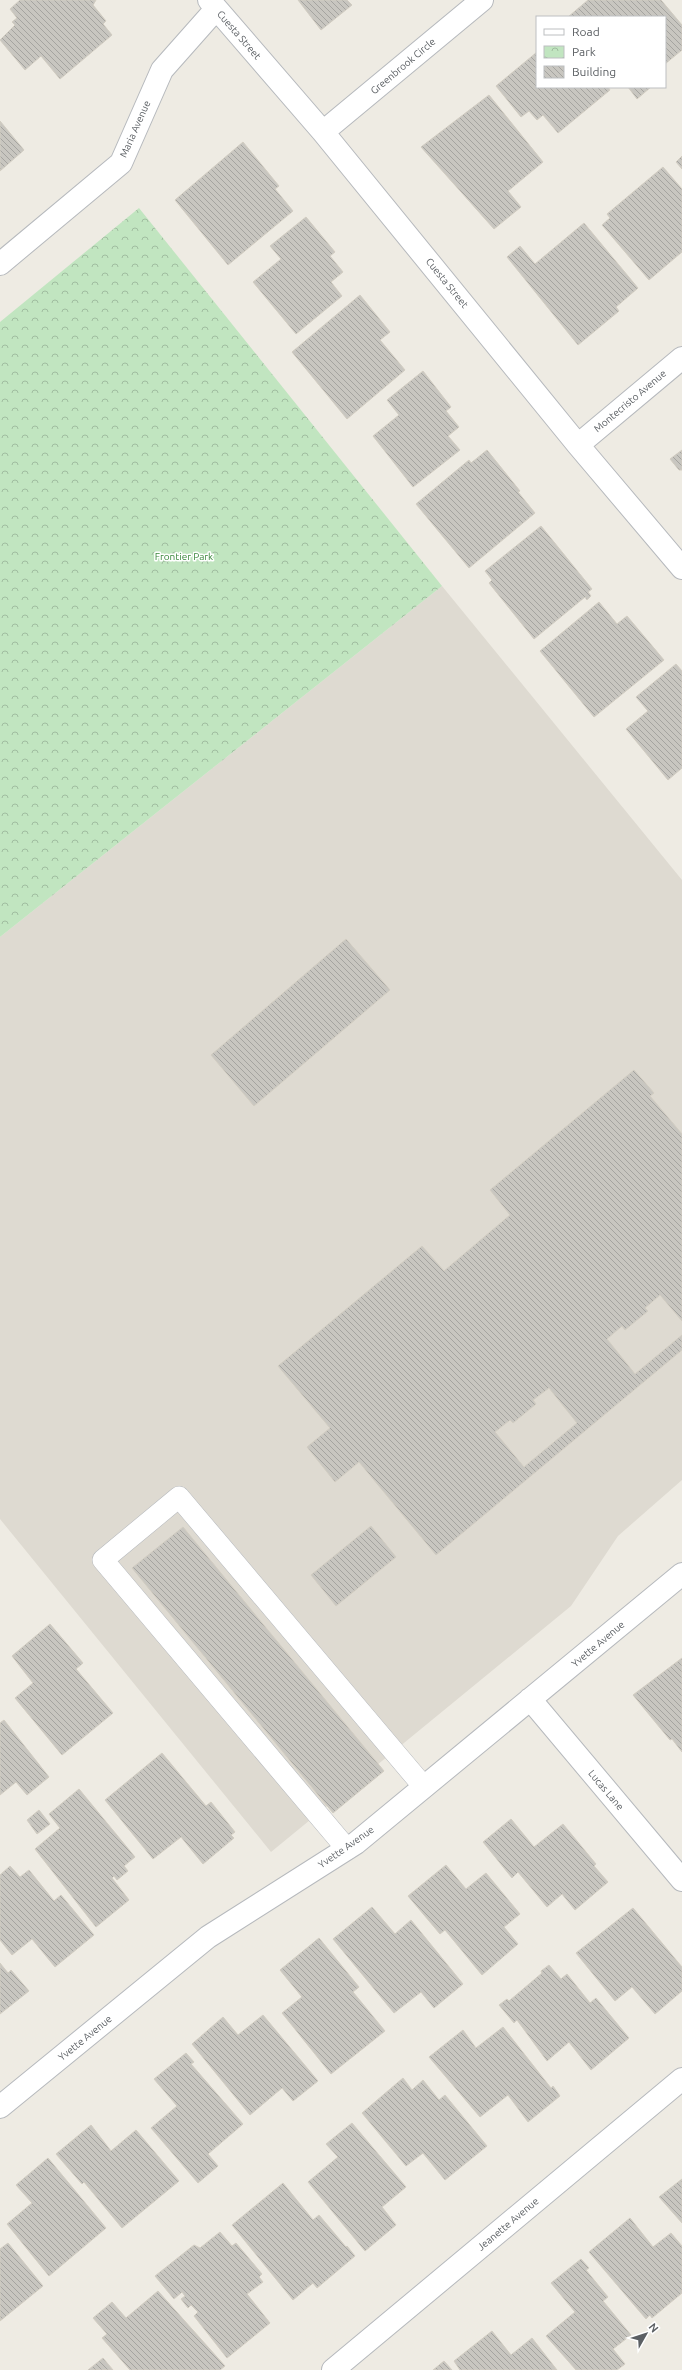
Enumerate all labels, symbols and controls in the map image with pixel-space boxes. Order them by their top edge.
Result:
street label: Cuesta Street [215,8,263,62]
legend [536,16,666,88]
text: Road [572,25,600,38]
street label: Greenbrook Circle [368,36,438,96]
text: Park [572,45,596,58]
text: Building [572,65,616,78]
street label: Maria Avenue [118,99,152,159]
street label: Cuesta Street [424,256,470,310]
street label: Montecristo Avenue [592,368,668,434]
park label: Frontier Park [155,551,213,562]
street label: Yvette Avenue [569,1619,627,1669]
street label: Lucas Lane [586,1768,626,1812]
street label: Yvette Avenue [316,1824,376,1870]
street label: Yvette Avenue [56,2013,114,2063]
street label: Jeanette Avenue [475,2195,541,2253]
north arrow [626,2314,666,2354]
text: N [647,2321,661,2335]

